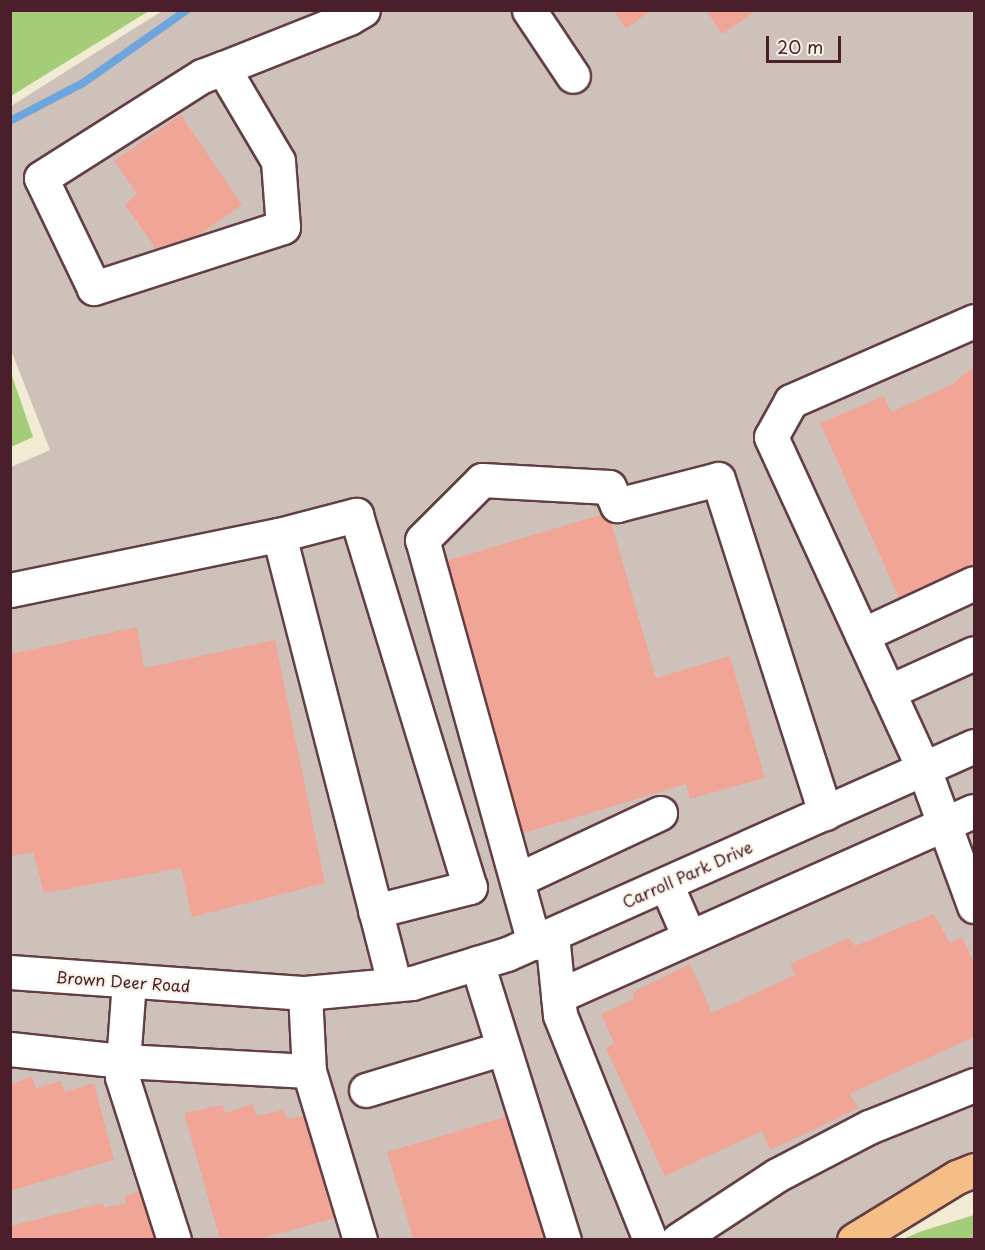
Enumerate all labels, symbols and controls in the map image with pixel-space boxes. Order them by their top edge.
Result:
scale bar [769,24,844,62]
text: 20 m [777,33,823,60]
street label: Carroll Park Drive [619,837,755,911]
street label: Brown Deer Road [55,967,191,995]

